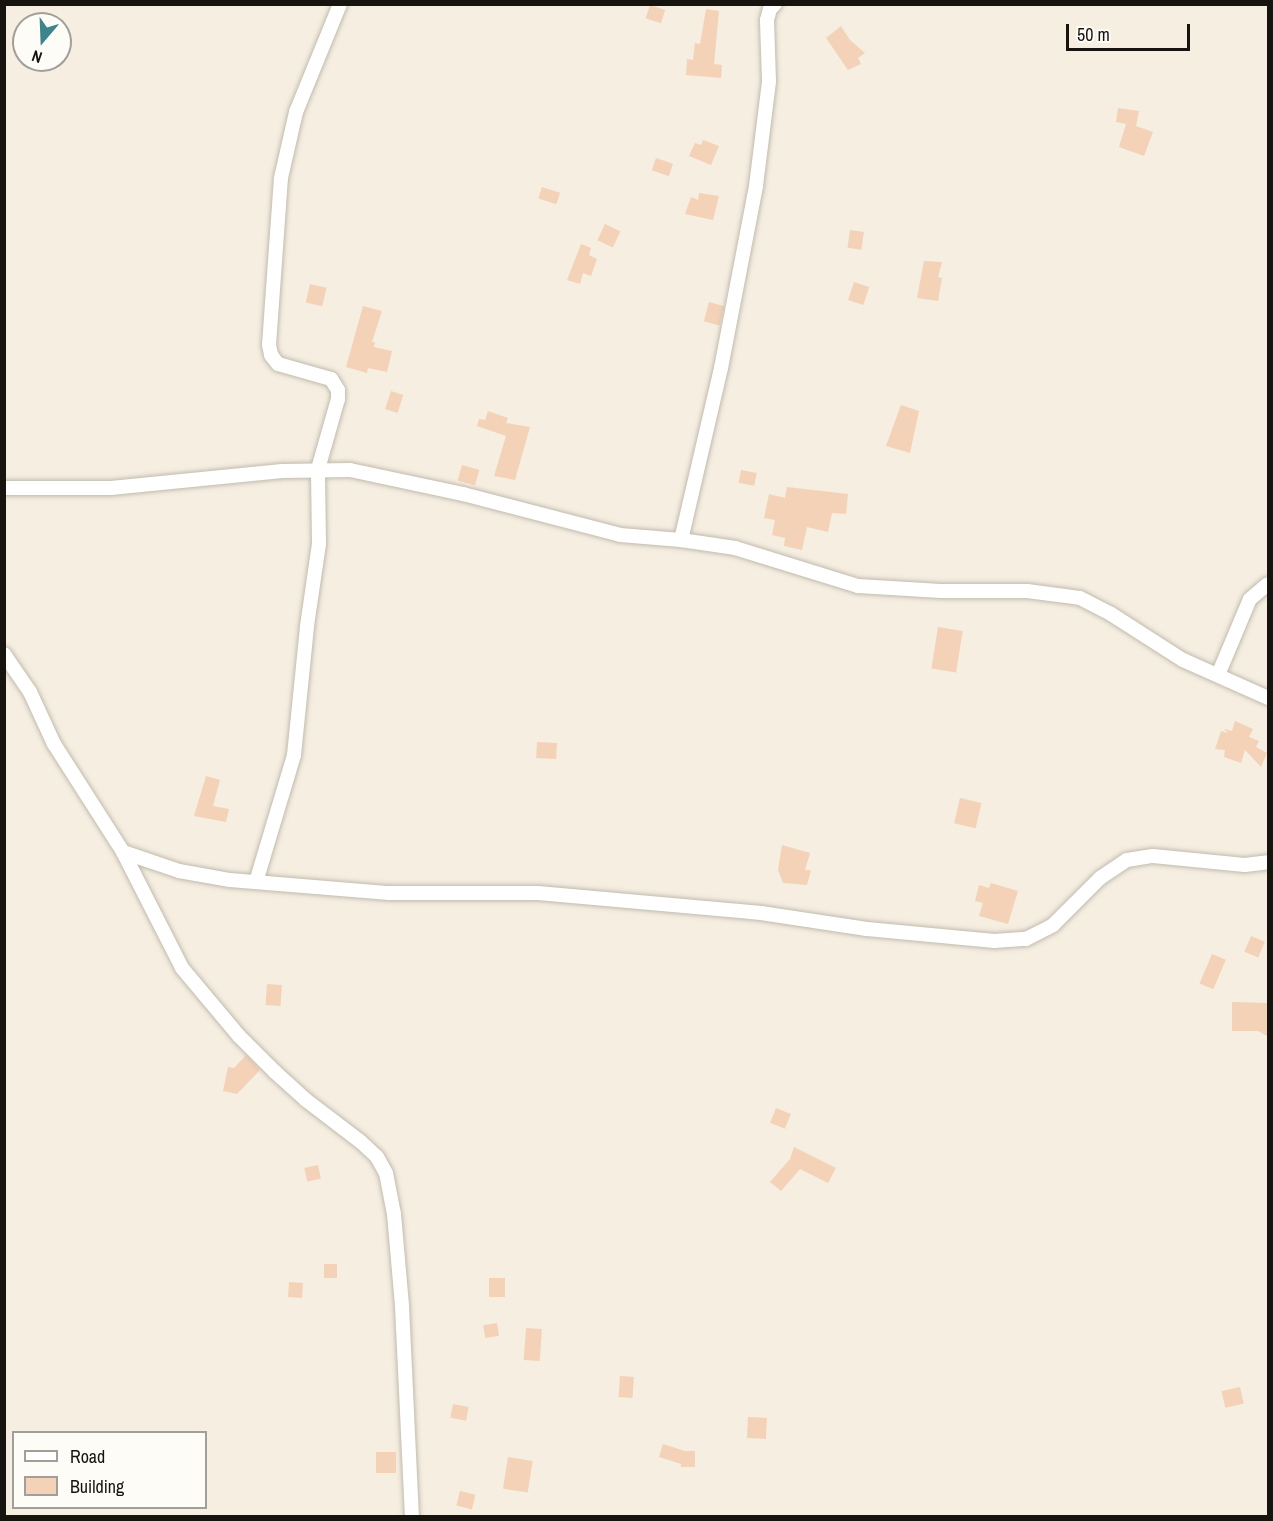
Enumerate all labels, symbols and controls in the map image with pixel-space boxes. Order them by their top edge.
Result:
north arrow [12,12,72,72]
scale bar [1069,12,1194,50]
text: 50 m [1077,22,1110,47]
text: N [29,45,45,69]
legend [12,1431,207,1509]
text: Road [70,1444,105,1469]
text: Building [70,1474,124,1499]

